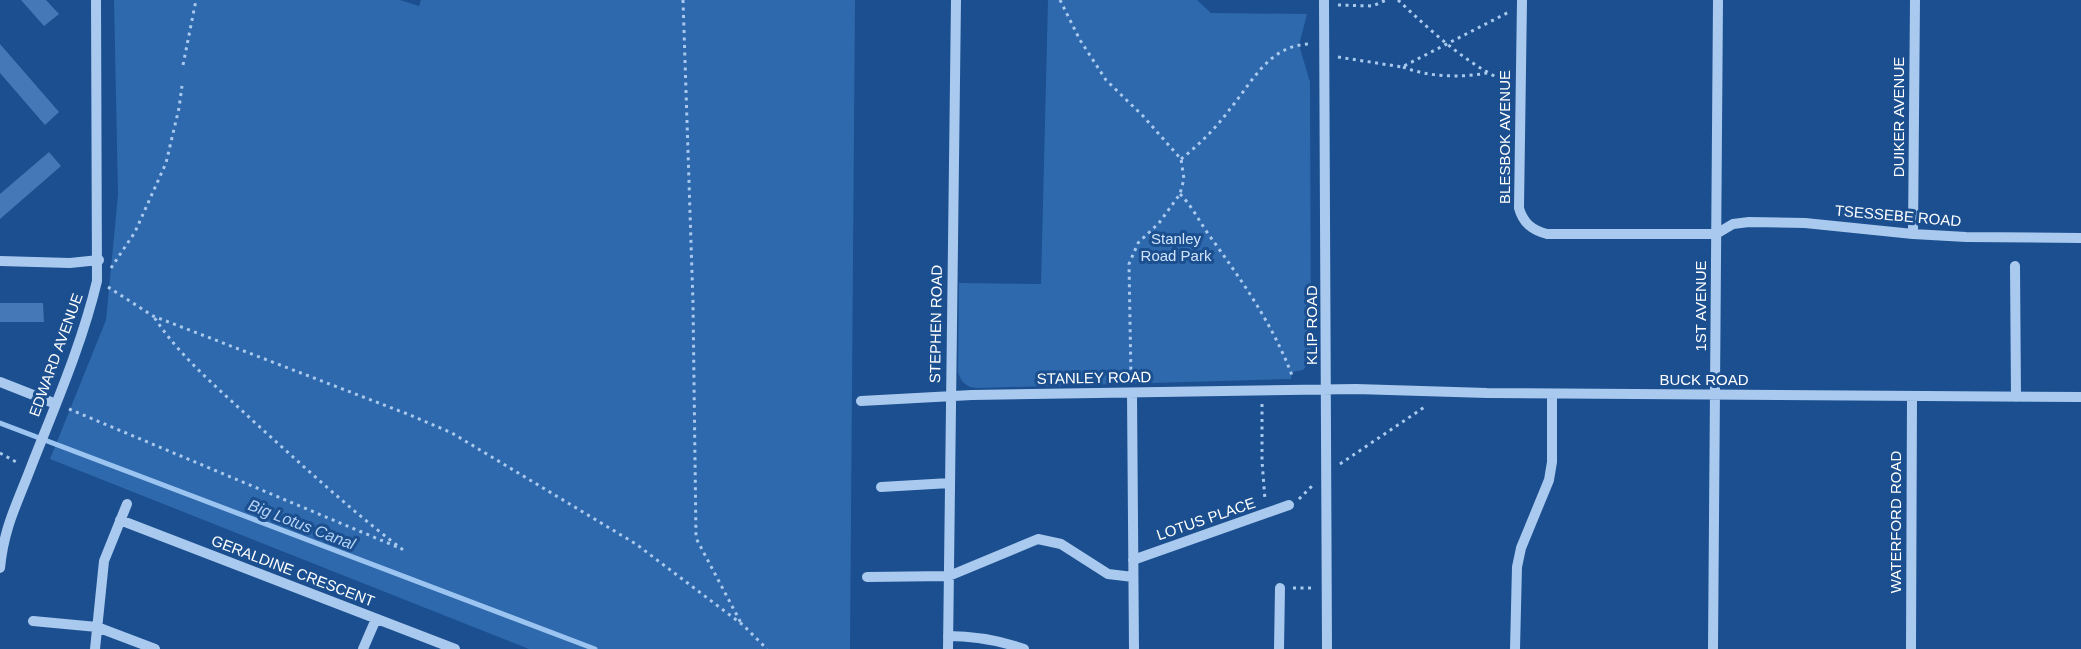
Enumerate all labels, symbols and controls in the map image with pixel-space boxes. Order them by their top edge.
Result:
street label: DUIKER AVENUE [1890,57,1907,177]
street label: BLESBOK AVENUE [1496,70,1513,204]
street label: TSESSEBE ROAD [1834,202,1962,230]
park label: Stanley Road Park [1141,230,1212,264]
street label: 1ST AVENUE [1692,260,1709,352]
street label: STEPHEN ROAD [926,265,945,383]
street label: KLIP ROAD [1303,285,1320,365]
street label: EDWARD AVENUE [25,291,86,419]
street label: STANLEY ROAD [1037,368,1152,387]
street label: BUCK ROAD [1659,371,1749,388]
street label: WATERFORD ROAD [1887,451,1904,593]
street label: LOTUS PLACE [1154,494,1257,543]
water label: Big Lotus Canal [246,496,358,553]
street label: GERALDINE CRESCENT [209,532,377,610]

